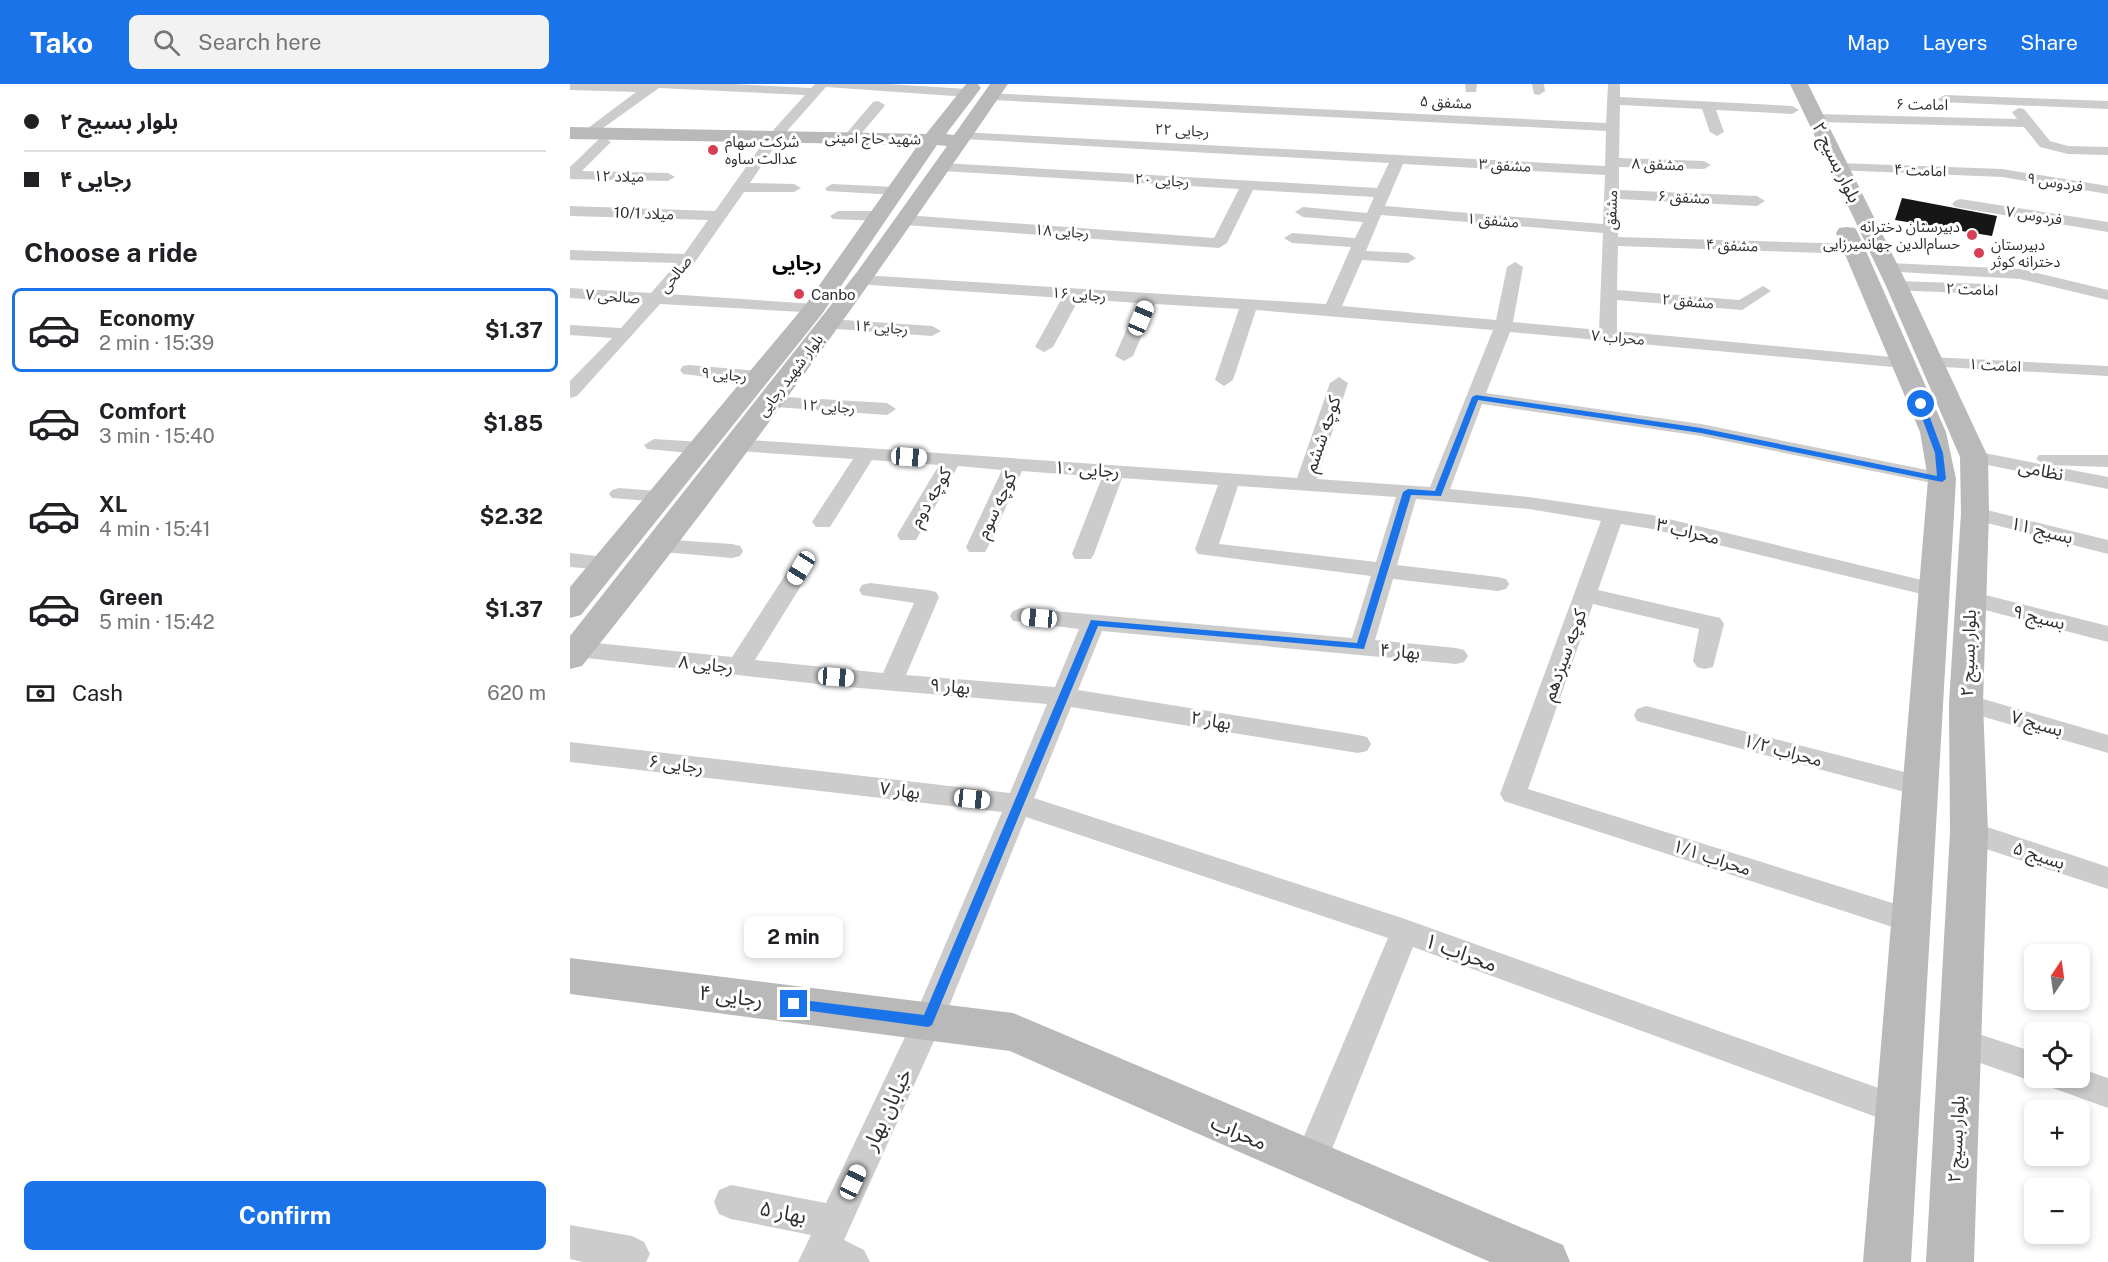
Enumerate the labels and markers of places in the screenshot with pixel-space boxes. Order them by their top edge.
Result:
place label: شرکت سهام عدالت ساوه [725,133,800,168]
marker: شرکت سهام عدالت ساوه [706,143,720,157]
place label: دبیرستان دخترانه حسام‌الدین جهانمیرزایی [1823,218,1960,255]
marker: دبیرستان دخترانه حسام‌الدین جهانمیرزایی [1965,228,1979,242]
place label: دبیرستان دخترانه کوثر [1990,236,2060,271]
marker: دبیرستان دخترانه کوثر [1972,246,1986,260]
place label: Canbo [811,286,856,303]
marker: Canbo [792,287,806,301]

